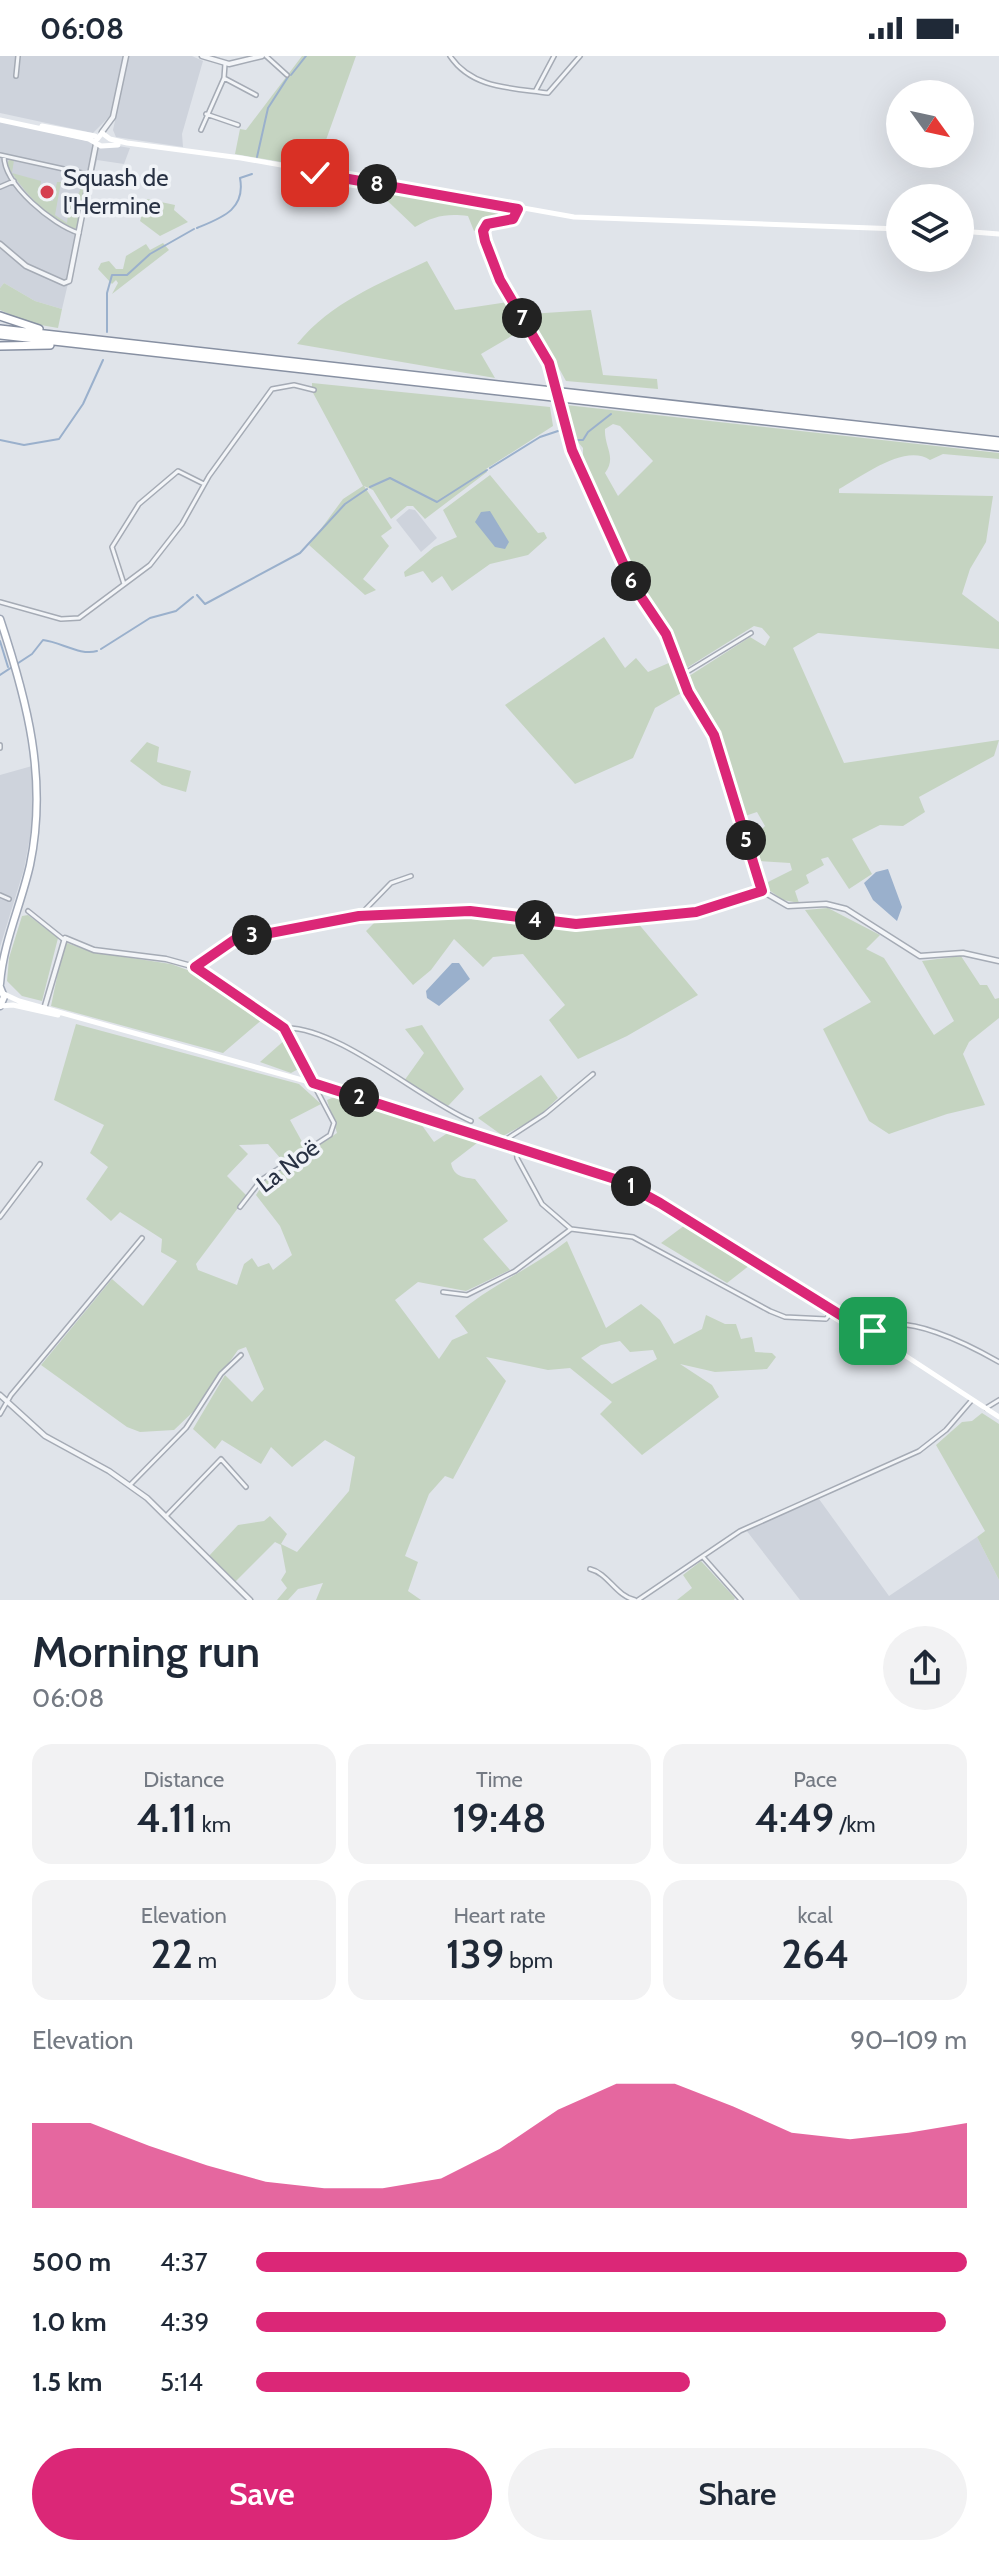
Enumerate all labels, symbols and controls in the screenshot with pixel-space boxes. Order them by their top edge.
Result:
text: 06:08 [40,10,124,47]
north arrow [886,80,974,168]
map controls [886,80,974,272]
pin [281,139,349,207]
icon: check [293,151,337,195]
place label: Squash de l'Hermine [63,163,168,220]
pin: 8 [357,164,397,204]
text: 8 [370,170,384,197]
marker: Squash de l'Hermine [38,183,56,201]
button: layers [886,184,974,272]
pin: 7 [502,298,542,338]
text: 7 [516,304,528,331]
pin: 6 [611,561,651,601]
text: 6 [625,567,637,594]
pin: 5 [726,820,766,860]
text: 5 [740,826,752,853]
pin: 4 [515,900,555,940]
text: 4 [528,906,542,933]
pin: 3 [232,915,272,955]
text: 3 [246,921,258,948]
pin: 2 [339,1077,379,1117]
text: 2 [353,1083,365,1110]
street label: La Noë [251,1133,325,1199]
pin: 1 [611,1166,651,1206]
text: 1 [627,1172,635,1199]
pin [839,1297,907,1365]
icon: arrive [851,1309,895,1353]
text: Morning run [32,1625,260,1678]
button: share [883,1626,967,1710]
text: 06:08 [32,1682,104,1714]
text: Distance [143,1766,224,1793]
text: Time [476,1766,523,1793]
text: Pace [793,1766,837,1793]
text: 4.11 [137,1793,197,1842]
text: 19:48 [453,1793,546,1842]
text: 4:49 [755,1793,834,1842]
text: km [197,1811,231,1838]
text: /km [834,1811,876,1838]
text: Elevation [141,1902,227,1929]
text: Heart rate [453,1902,546,1929]
text: kcal [798,1902,833,1929]
text: 22 [151,1929,193,1978]
text: 139 [446,1929,504,1978]
text: 264 [781,1929,849,1978]
text: m [193,1947,217,1974]
text: bpm [504,1947,553,1974]
text: Elevation [32,2024,134,2056]
text: 90–109 m [850,2024,967,2056]
text: 500 m [32,2246,111,2278]
text: 4:37 [160,2246,208,2278]
text: 1.0 km [32,2306,107,2338]
text: 4:39 [160,2306,209,2338]
text: 1.5 km [32,2366,102,2398]
text: 5:14 [160,2366,203,2398]
button: Save [32,2448,492,2540]
button: Share [508,2448,967,2540]

